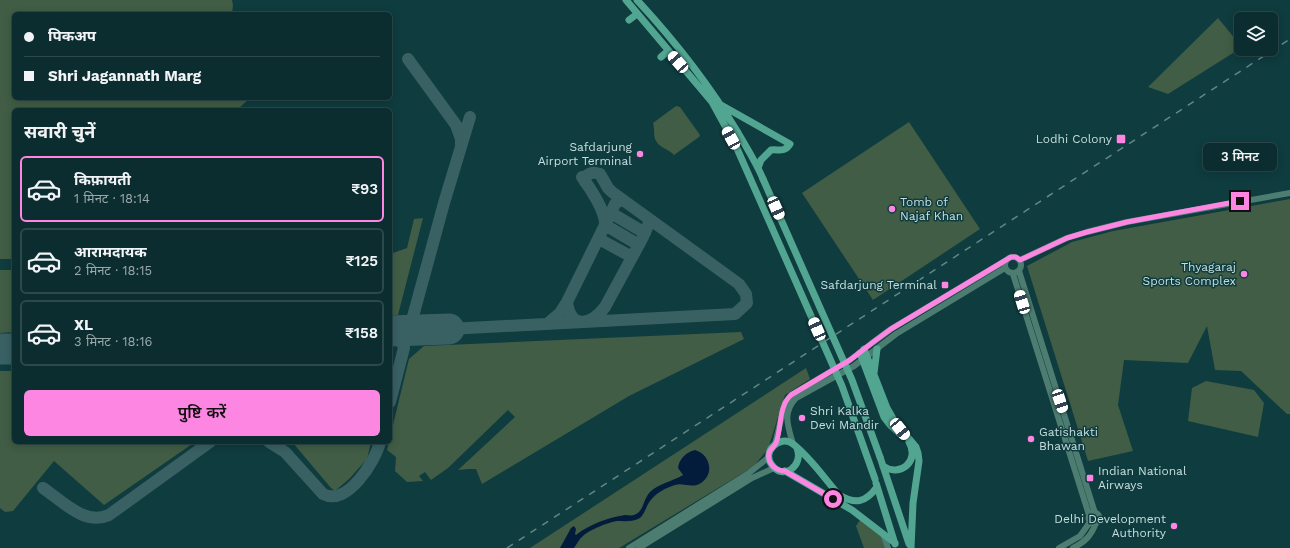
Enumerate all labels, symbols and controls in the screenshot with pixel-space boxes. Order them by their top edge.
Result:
map controls [1234,12,1278,56]
button: layers [1234,12,1278,56]
text: पिकअप [48,27,96,45]
car [666,49,690,75]
text: Shri Jagannath Marg [48,67,201,85]
text: सवारी चुनें [24,121,95,142]
car [720,125,742,151]
place label: Lodhi Colony [1036,132,1113,146]
marker: Lodhi Colony [1115,133,1127,145]
place label: Safdarjung Airport Terminal [538,140,633,168]
callout: 3 मिनट [1203,143,1277,171]
marker: Safdarjung Airport Terminal [635,149,645,159]
text: 3 मिनट [1221,149,1259,164]
icon: car [26,171,62,207]
text: किफ़ायती [74,171,131,189]
text: ₹93 [351,180,378,198]
text: 1 मिनट · 18:14 [74,191,150,206]
route end [1231,192,1249,210]
car [766,195,786,221]
place label: Tomb of Najaf Khan [900,195,963,223]
marker: Tomb of Najaf Khan [887,204,897,214]
icon: car [26,243,62,279]
text: आरामदायक [74,243,147,261]
text: ₹125 [345,252,378,270]
place label: Thyagaraj Sports Complex [1143,260,1236,288]
text: 2 मिनट · 18:15 [74,263,152,278]
marker: Thyagaraj Sports Complex [1239,269,1249,279]
place label: Safdarjung Terminal [820,278,937,292]
marker: Safdarjung Terminal [940,280,950,290]
car [1013,289,1031,315]
icon: car [26,315,62,351]
text: XL [74,316,93,334]
car [807,316,827,342]
text: ₹158 [345,324,378,342]
text: 3 मिनट · 18:16 [74,334,152,349]
car [1051,388,1069,414]
button: पुष्टि करें [24,390,380,436]
place label: Shri Kalka Devi Mandir [810,404,879,432]
marker: Shri Kalka Devi Mandir [797,413,807,423]
car [888,416,912,442]
place label: Gatishakti Bhawan [1039,425,1098,453]
marker: Gatishakti Bhawan [1026,434,1036,444]
place label: Indian National Airways [1098,464,1187,492]
marker: Indian National Airways [1085,473,1095,483]
route start [824,490,842,508]
place label: Delhi Development Authority [1054,512,1167,540]
marker: Delhi Development Authority [1169,521,1179,531]

